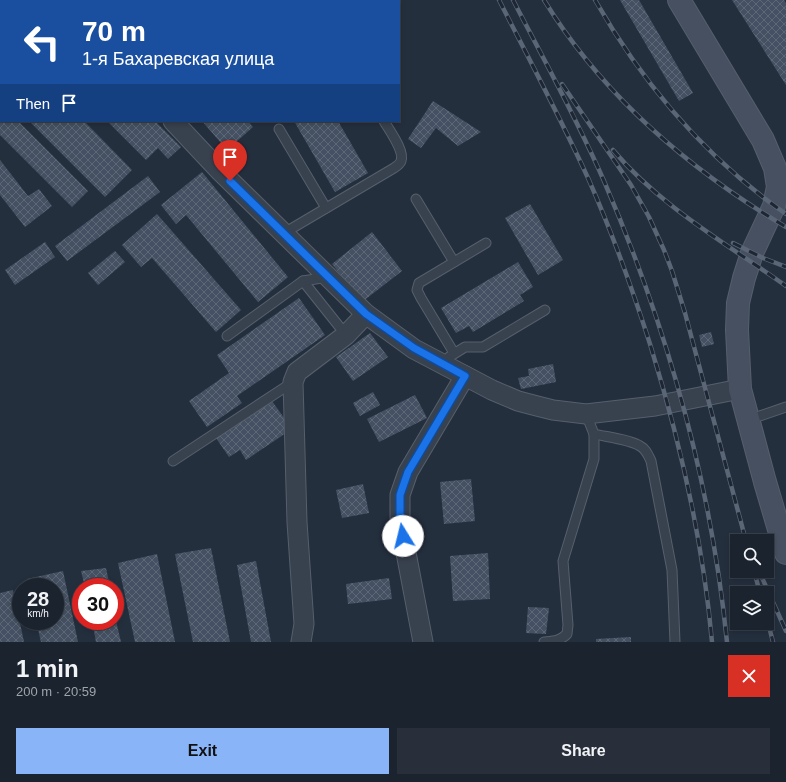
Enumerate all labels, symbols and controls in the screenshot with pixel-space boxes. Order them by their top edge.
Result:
icon: left [16,16,68,68]
text: 70 m [82,16,146,47]
text: 1-я Бахаревская улица [82,49,274,69]
icon: arrive [58,92,80,114]
text: Then [16,95,50,112]
pin [213,140,247,181]
icon: arrive [219,146,241,168]
position arrow [382,515,424,557]
map controls [730,534,774,630]
button: search [730,534,774,578]
speed limit sign: 30 [72,578,124,630]
button: layers [730,586,774,630]
text: 28 [27,588,49,610]
text: km/h [27,608,49,619]
text: 1 min [16,655,79,682]
button: close [728,655,770,697]
text: 200 m · 20:59 [16,684,96,699]
button: Exit [16,728,389,774]
button: Share [397,728,770,774]

